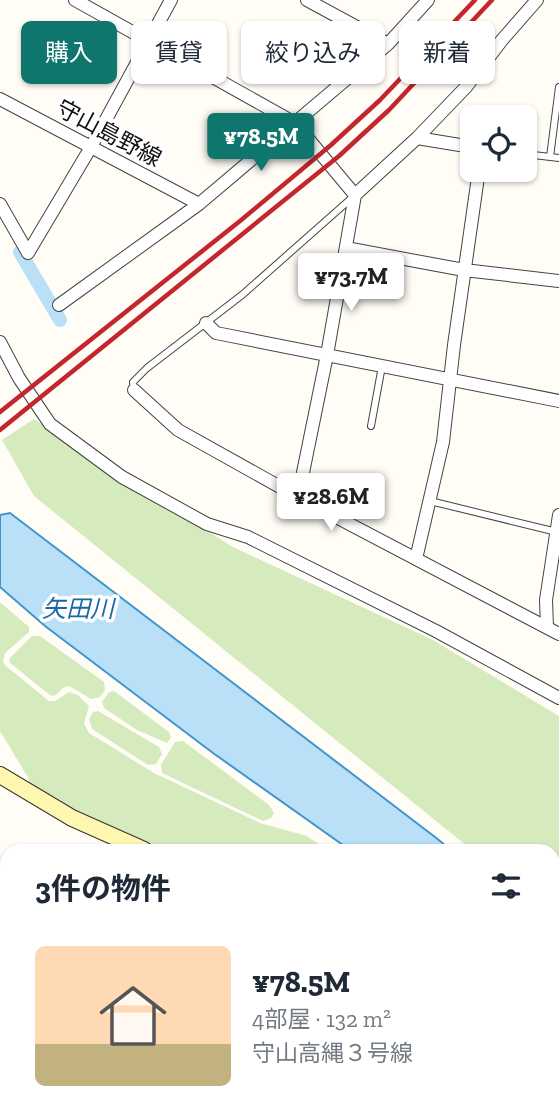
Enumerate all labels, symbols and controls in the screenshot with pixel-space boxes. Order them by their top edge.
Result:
chip: 購入 [21,21,117,84]
chip: 賃貸 [131,21,227,84]
chip: 絞り込み [241,21,385,84]
chip: 新着 [399,21,495,84]
street label: 守山島野線 [52,94,166,172]
map controls [460,105,537,182]
button: locate [460,105,537,182]
pin: ¥78.5M [204,114,318,173]
text: ¥78.5M [223,122,299,150]
pin: ¥73.7M [294,254,408,313]
text: ¥73.7M [314,262,388,290]
pin: ¥28.6M [274,474,388,533]
text: ¥28.6M [293,482,369,510]
water label: 矢田川 [42,594,117,623]
icon: filters [487,867,525,905]
text: 3件の物件 [35,871,171,907]
text: ¥78.5M [252,964,350,1000]
icon: home [91,974,175,1058]
text: 4部屋 · 132 m² [252,1005,391,1033]
text: 守山高縄３号線 [252,1039,413,1067]

